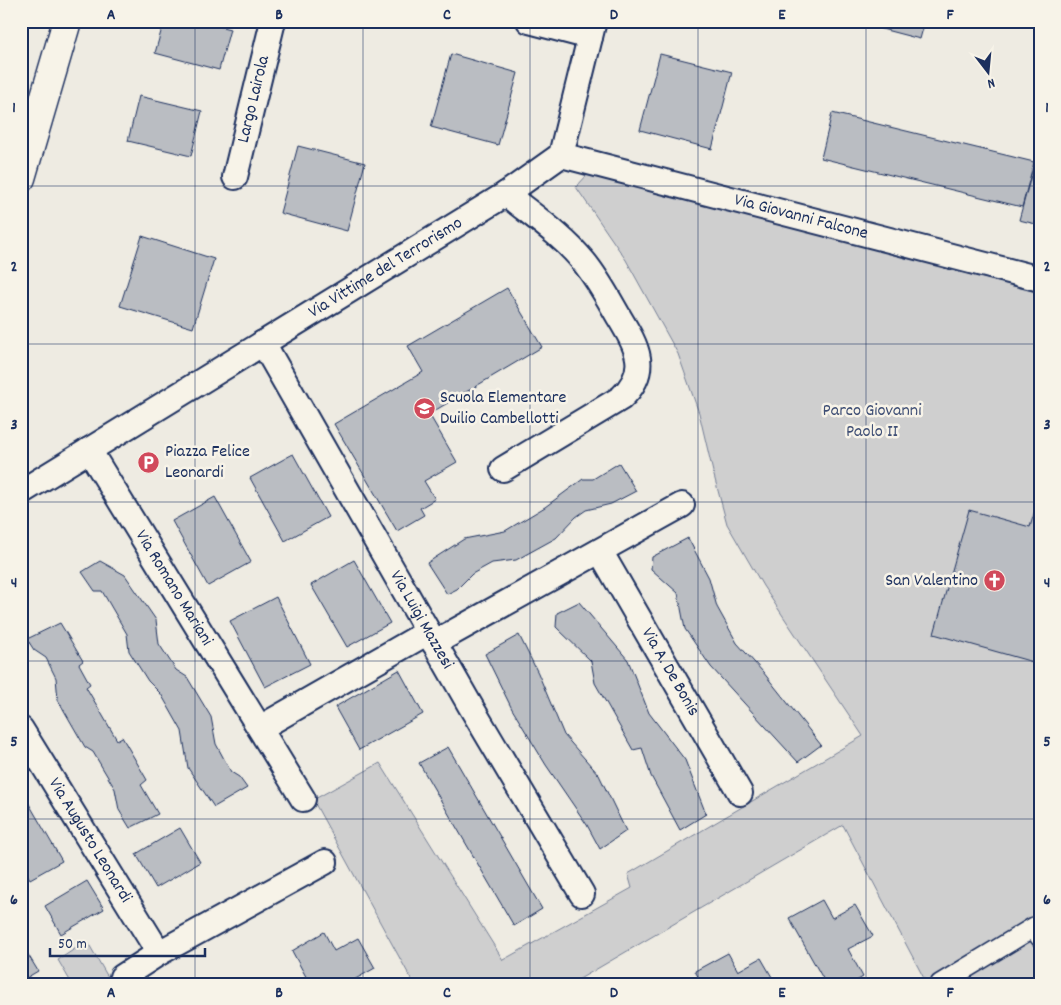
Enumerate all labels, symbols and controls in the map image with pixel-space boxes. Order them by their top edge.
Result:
text: A [107,4,116,27]
text: B [275,4,283,27]
text: C [443,4,451,27]
text: D [610,4,619,27]
text: E [778,4,786,27]
text: F [946,4,954,27]
north arrow [964,48,1014,98]
street label: Largo Lairola [231,52,277,146]
text: N [985,72,997,93]
text: 1 [12,97,16,120]
text: 1 [1045,97,1049,120]
street label: Via Giovanni Falcone [731,188,871,246]
street label: Via Vittime del Terrorismo [304,211,468,325]
text: 2 [11,256,18,279]
text: 2 [1044,256,1051,279]
place label: Scuola Elementare Duilio Cambellotti [440,386,567,432]
school or university icon: Scuola Elementare Duilio Cambellotti [412,396,436,420]
park label: Parco Giovanni Paolo II [823,399,921,445]
text: 3 [10,414,18,437]
text: 3 [1043,414,1051,437]
place label: Piazza Felice Leonardi [165,440,250,486]
parking icon: Piazza Felice Leonardi [137,450,161,474]
street label: Via Romano Mariani [129,525,219,651]
street label: Via Luigi Mazzesi [383,566,459,674]
place label: San Valentino [885,569,978,594]
church icon: San Valentino [982,569,1006,593]
text: 4 [11,572,17,595]
text: 4 [1044,572,1050,595]
street label: Via A. De Bonis [635,623,706,721]
text: 5 [10,731,18,754]
text: 5 [1043,731,1051,754]
street label: Via Augusto Leonardi [42,773,138,908]
text: 6 [10,889,18,912]
text: 6 [1043,889,1051,912]
scale bar [50,925,205,957]
text: 50 m [58,934,87,956]
text: A [107,982,116,1005]
text: B [275,982,283,1005]
text: C [443,982,451,1005]
text: D [610,982,619,1005]
text: E [778,982,786,1005]
text: F [946,982,954,1005]

